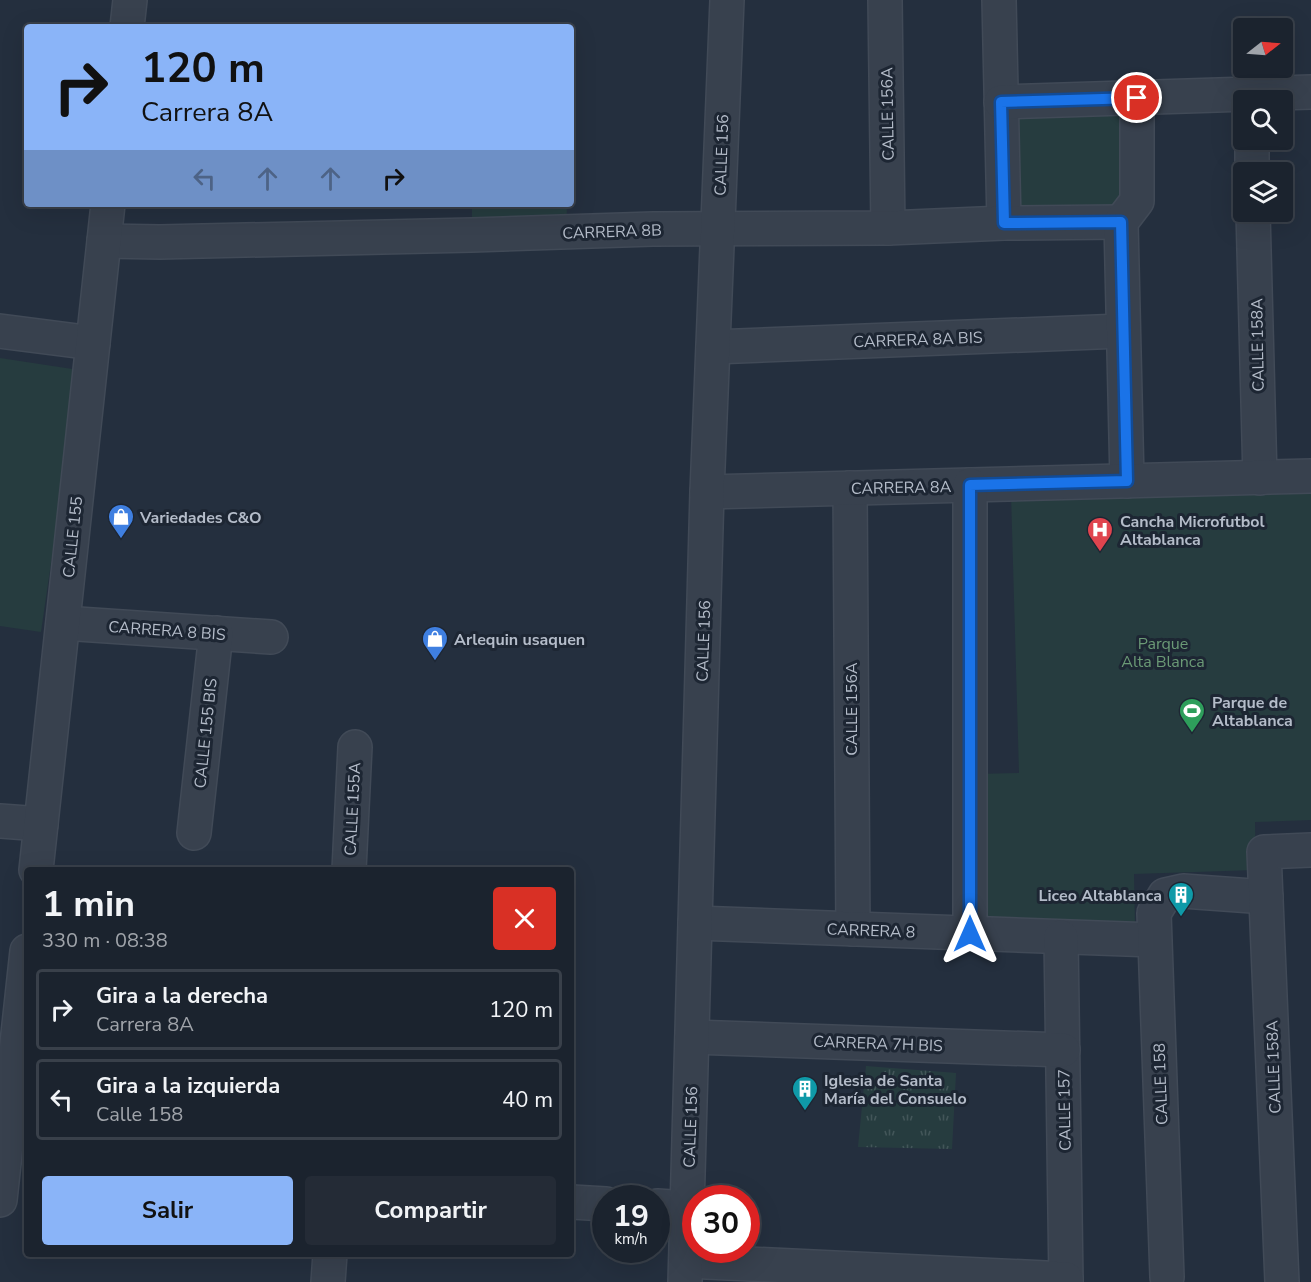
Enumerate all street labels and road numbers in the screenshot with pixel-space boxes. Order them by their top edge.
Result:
street label: CALLE 156A [876,67,900,161]
street label: CALLE 156 [710,114,734,196]
street label: CARRERA 8B [562,219,662,245]
street label: CALLE 158A [1246,298,1270,392]
street label: CARRERA 8A BIS [853,327,983,353]
street label: CARRERA 8A [851,476,952,500]
street label: CALLE 155 [58,495,88,579]
street label: CALLE 156 [692,600,716,682]
street label: CARRERA 8 BIS [107,616,227,646]
street label: CALLE 156A [841,662,863,756]
street label: CALLE 155 BIS [189,677,223,789]
street label: CALLE 155A [340,761,366,856]
street label: CARRERA 8 [826,918,916,944]
street label: CALLE 158A [1261,1020,1287,1114]
street label: CARRERA 7H BIS [813,1031,943,1057]
street label: CALLE 158 [1149,1043,1173,1125]
street label: CALLE 157 [1053,1069,1077,1151]
street label: CALLE 156 [679,1086,703,1168]

